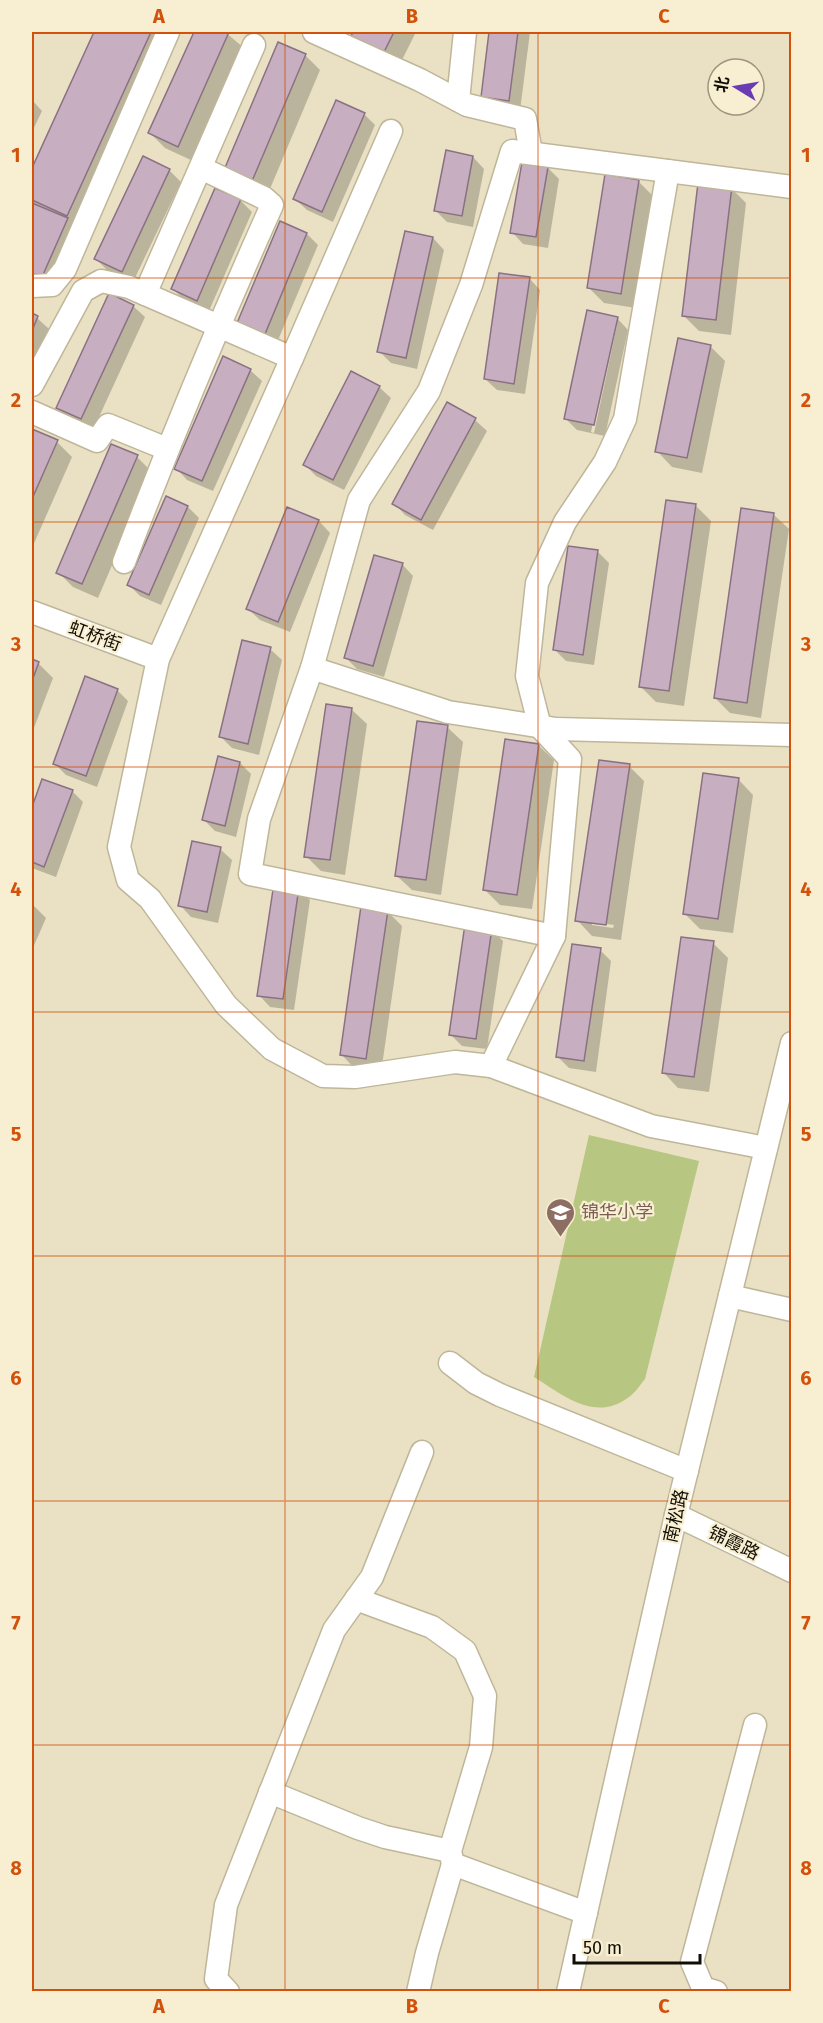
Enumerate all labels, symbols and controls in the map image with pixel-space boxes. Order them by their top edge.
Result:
text: A [152,4,166,28]
text: B [406,4,418,28]
text: C [658,4,670,28]
north arrow [706,57,766,117]
text: 北 [711,75,733,94]
text: 1 [11,143,21,167]
text: 1 [801,143,811,167]
text: 2 [11,388,21,412]
text: 2 [801,388,811,412]
street label: 虹桥街 [66,616,124,656]
text: 3 [10,632,21,656]
text: 3 [800,632,811,656]
text: 4 [10,877,22,901]
text: 4 [800,877,812,901]
text: 5 [11,1122,22,1146]
text: 5 [801,1122,812,1146]
school or university icon: 锦华小学 [544,1196,576,1238]
place label: 锦华小学 [581,1201,653,1223]
text: 6 [10,1366,22,1390]
text: 6 [800,1366,812,1390]
street label: 南松路 [659,1487,693,1545]
street label: 锦霞路 [705,1521,763,1565]
text: 7 [11,1611,21,1635]
text: 7 [801,1611,811,1635]
text: 8 [10,1856,22,1880]
text: 8 [800,1856,812,1880]
scale bar [574,1927,700,1965]
text: 50 m [583,1937,622,1959]
text: A [152,1994,166,2018]
text: B [406,1994,418,2018]
text: C [658,1994,670,2018]

